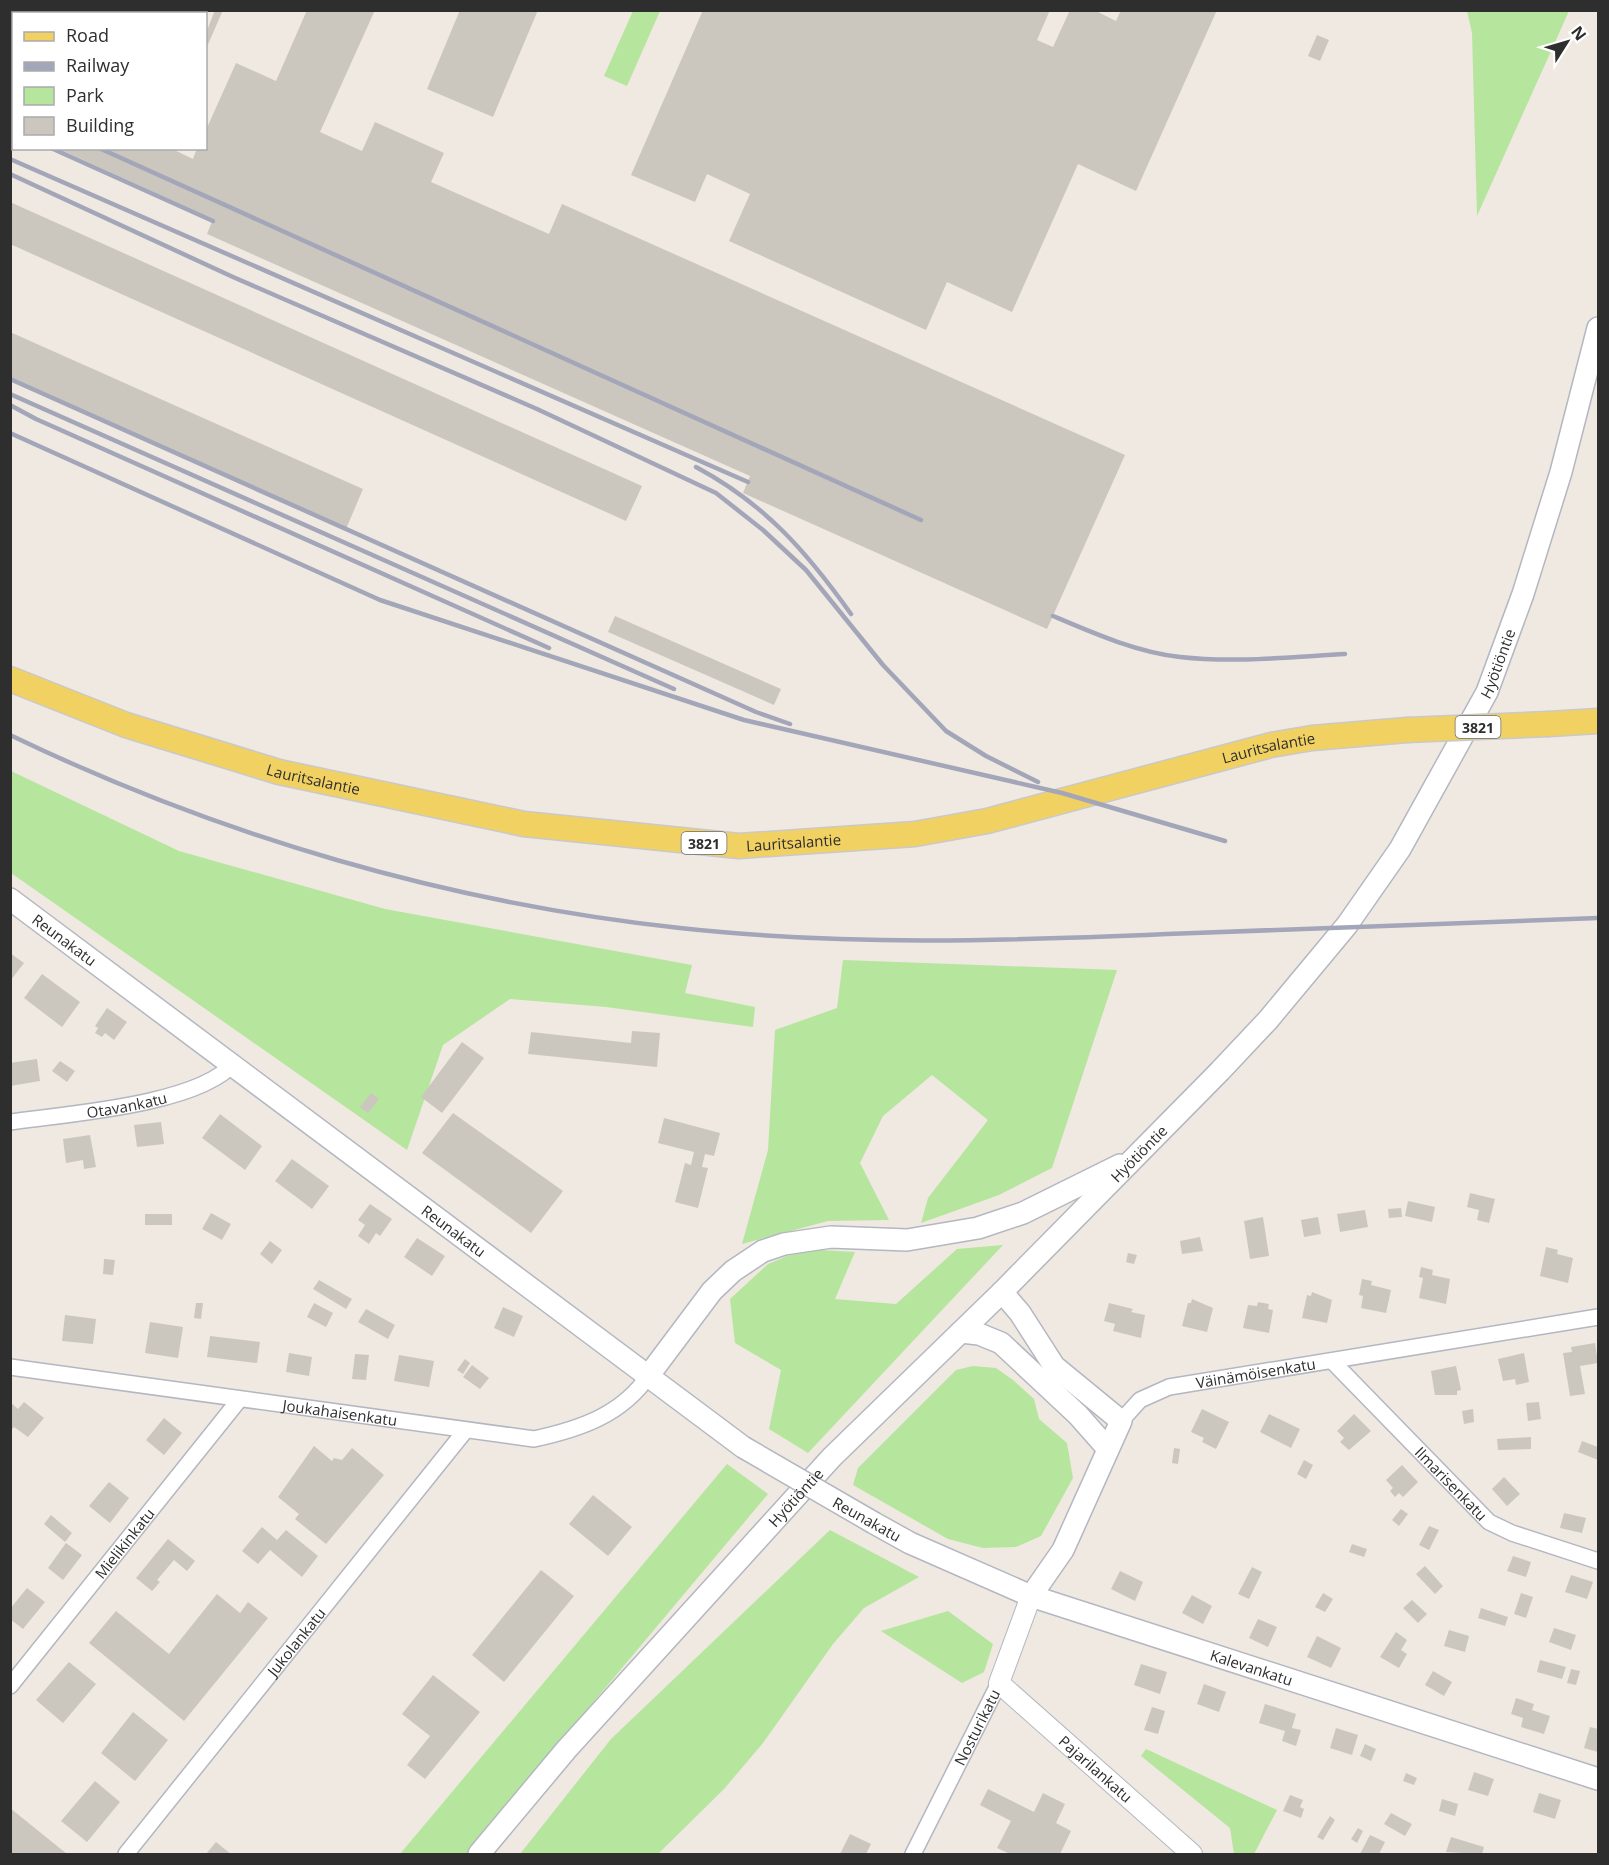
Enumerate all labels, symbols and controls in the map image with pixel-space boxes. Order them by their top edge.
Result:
legend [12,12,207,150]
north arrow [1537,12,1597,72]
text: N [1566,21,1592,45]
text: Road [66,23,109,47]
text: Railway [66,53,130,77]
text: Park [66,83,104,107]
text: Building [66,113,134,137]
street label: Hyötiöntie [1475,626,1519,702]
road number: 3821 [1456,716,1500,738]
street label: Lauritsalantie [1220,728,1317,768]
street label: Lauritsalantie [264,759,362,799]
street label: Lauritsalantie [745,829,842,855]
road number: 3821 [682,832,726,854]
street label: Reunakatu [28,909,101,970]
street label: Otavankatu [85,1087,169,1122]
street label: Hyötiöntie [1106,1120,1171,1186]
street label: Reunakatu [418,1200,490,1261]
street label: Väinämöisenkatu [1194,1353,1317,1392]
street label: Joukahaisenkatu [279,1394,398,1430]
street label: Ilmarisenkatu [1411,1442,1492,1525]
street label: Hyötiöntie [764,1464,827,1531]
street label: Reunakatu [829,1492,905,1546]
street label: Mielikinkatu [90,1504,159,1583]
street label: Jukolankatu [261,1603,330,1682]
street label: Kalevankatu [1208,1645,1295,1690]
street label: Nosturikatu [949,1686,1004,1769]
street label: Pajarilankatu [1055,1731,1137,1807]

